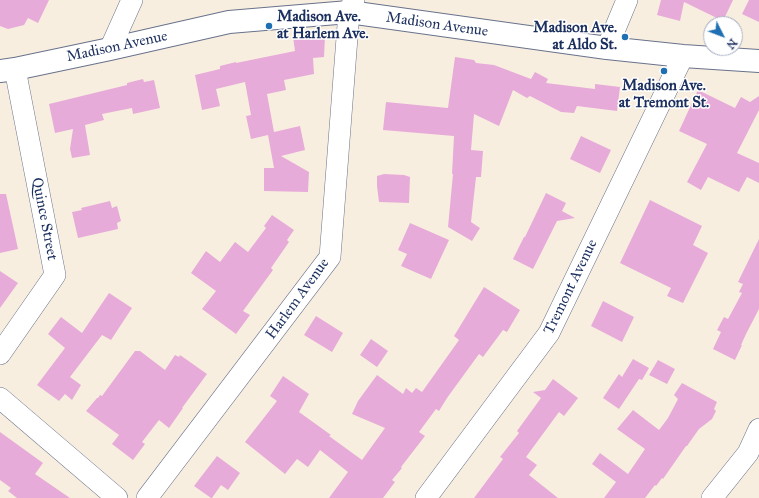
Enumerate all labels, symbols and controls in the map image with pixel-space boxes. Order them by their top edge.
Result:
place label: Madison Ave. at Harlem Ave. [277,8,369,43]
street label: Madison Avenue [385,9,489,41]
north arrow [703,16,743,56]
place label: Madison Ave. at Aldo St. [533,19,617,54]
marker: Madison Ave. at Harlem Ave. [264,21,274,31]
street label: Madison Avenue [65,27,169,67]
marker: Madison Ave. at Aldo St. [620,32,630,42]
text: N [724,36,740,52]
marker: Madison Ave. at Tremont St. [659,66,669,76]
place label: Madison Ave. at Tremont St. [619,77,709,112]
street label: Quince Street [27,176,61,262]
street label: Tremont Avenue [540,237,602,337]
street label: Harlem Avenue [263,255,333,343]

